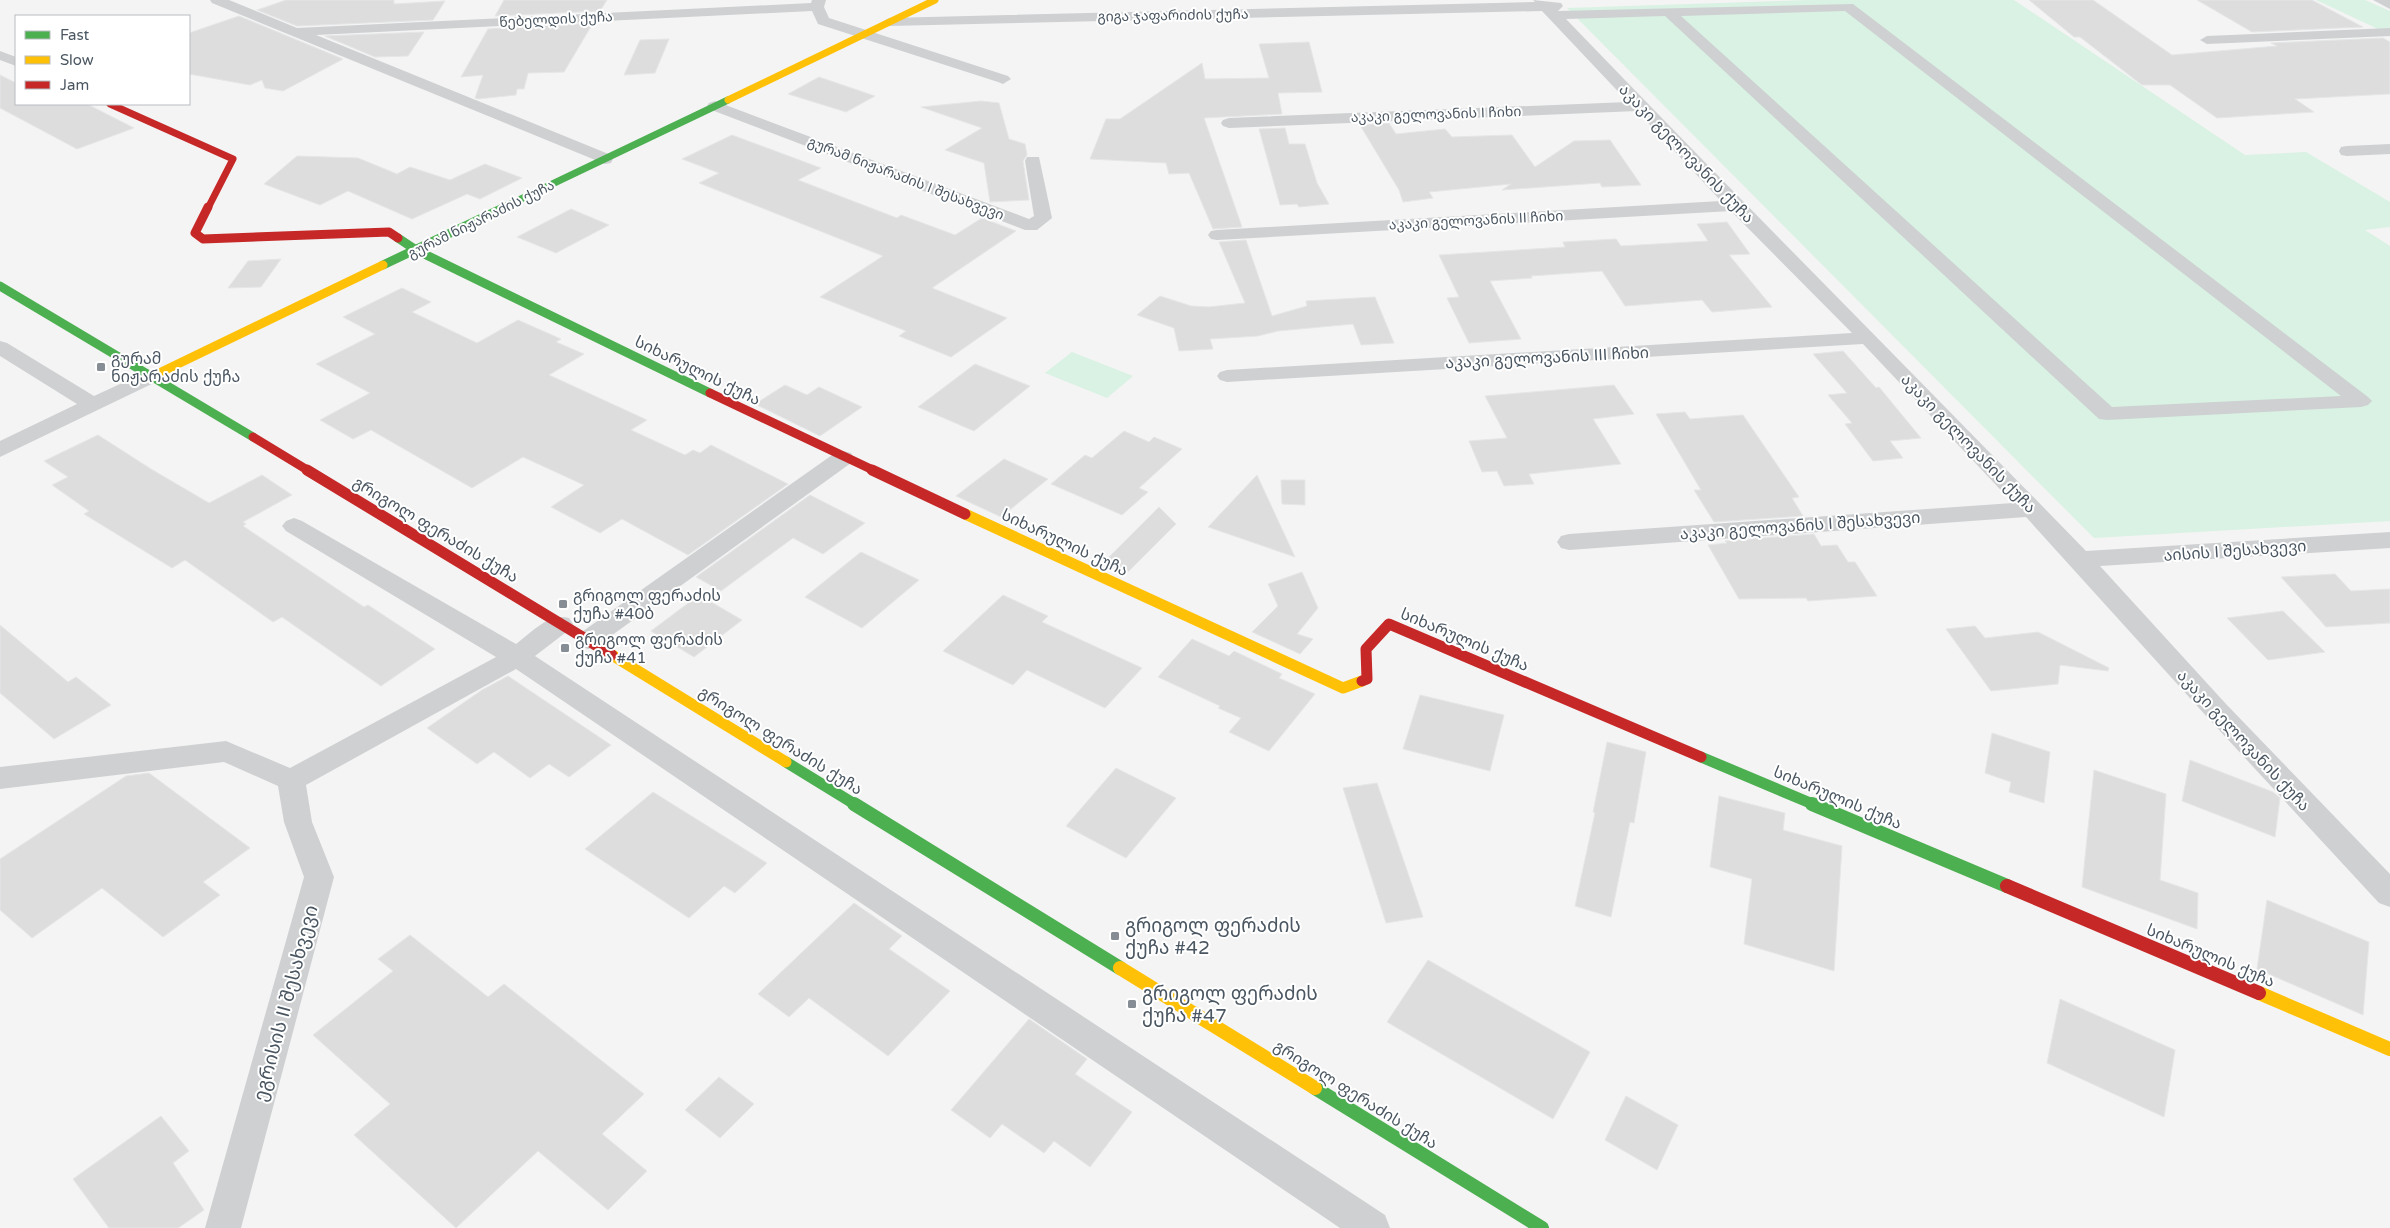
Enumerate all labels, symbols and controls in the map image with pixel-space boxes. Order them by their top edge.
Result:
street label: გიგა ჯაფარიძის ქუჩა [1097,6,1249,25]
street label: წებელდის ქუჩა [499,8,613,31]
legend [15,15,190,105]
text: Fast [60,26,90,44]
text: Slow [60,51,94,69]
text: Jam [60,76,89,94]
street label: აკაკი გელოვანის ქუჩა [1614,80,1758,228]
street label: აკაკი გელოვანის I ჩიხი [1350,103,1522,126]
street label: გურამ ნიჟარაძის I შესახვევი [805,133,1006,224]
street label: გურამ ნიჟარაძის ქუჩა [405,177,557,262]
street label: აკაკი გელოვანის II ჩიხი [1388,207,1564,234]
street label: სიხარულის ქუჩა [631,332,764,410]
street label: აკაკი გელოვანის III ჩიხი [1445,343,1650,373]
place label: გურამ ნიჟარაძის ქუჩა [111,349,240,387]
marker: გურამ ნიჟარაძის ქუჩა [95,361,107,373]
street label: აკაკი გელოვანის ქუჩა [1896,370,2040,518]
street label: გრიგოლ ფერაძის ქუჩა [349,472,522,587]
street label: სიხარულის ქუჩა [998,505,1131,581]
street label: აკაკი გელოვანის I შესახვევი [1679,508,1921,544]
street label: აისის I შესახვევი [2163,536,2307,566]
place label: გრიგოლ ფერაძის ქუჩა #40ბ [573,586,721,624]
marker: გრიგოლ ფერაძის ქუჩა #40ბ [557,598,569,610]
street label: სიხარულის ქუჩა [1397,604,1532,676]
place label: გრიგოლ ფერაძის ქუჩა #41 [575,630,723,668]
marker: გრიგოლ ფერაძის ქუჩა #41 [559,642,571,654]
street label: აკაკი გელოვანის ქუჩა [2172,666,2314,816]
street label: გრიგოლ ფერაძის ქუჩა [695,682,866,800]
street label: სიხარულის ქუჩა [1770,762,1905,834]
street label: ეგრისის II შესახვევი [249,903,323,1104]
place label: გრიგოლ ფერაძის ქუჩა #42 [1125,915,1301,959]
street label: სიხარულის ქუჩა [2143,920,2278,992]
marker: გრიგოლ ფერაძის ქუჩა #42 [1109,930,1121,942]
place label: გრიგოლ ფერაძის ქუჩა #47 [1142,983,1318,1027]
marker: გრიგოლ ფერაძის ქუჩა #47 [1126,998,1138,1010]
street label: გრიგოლ ფერაძის ქუჩა [1270,1036,1441,1154]

